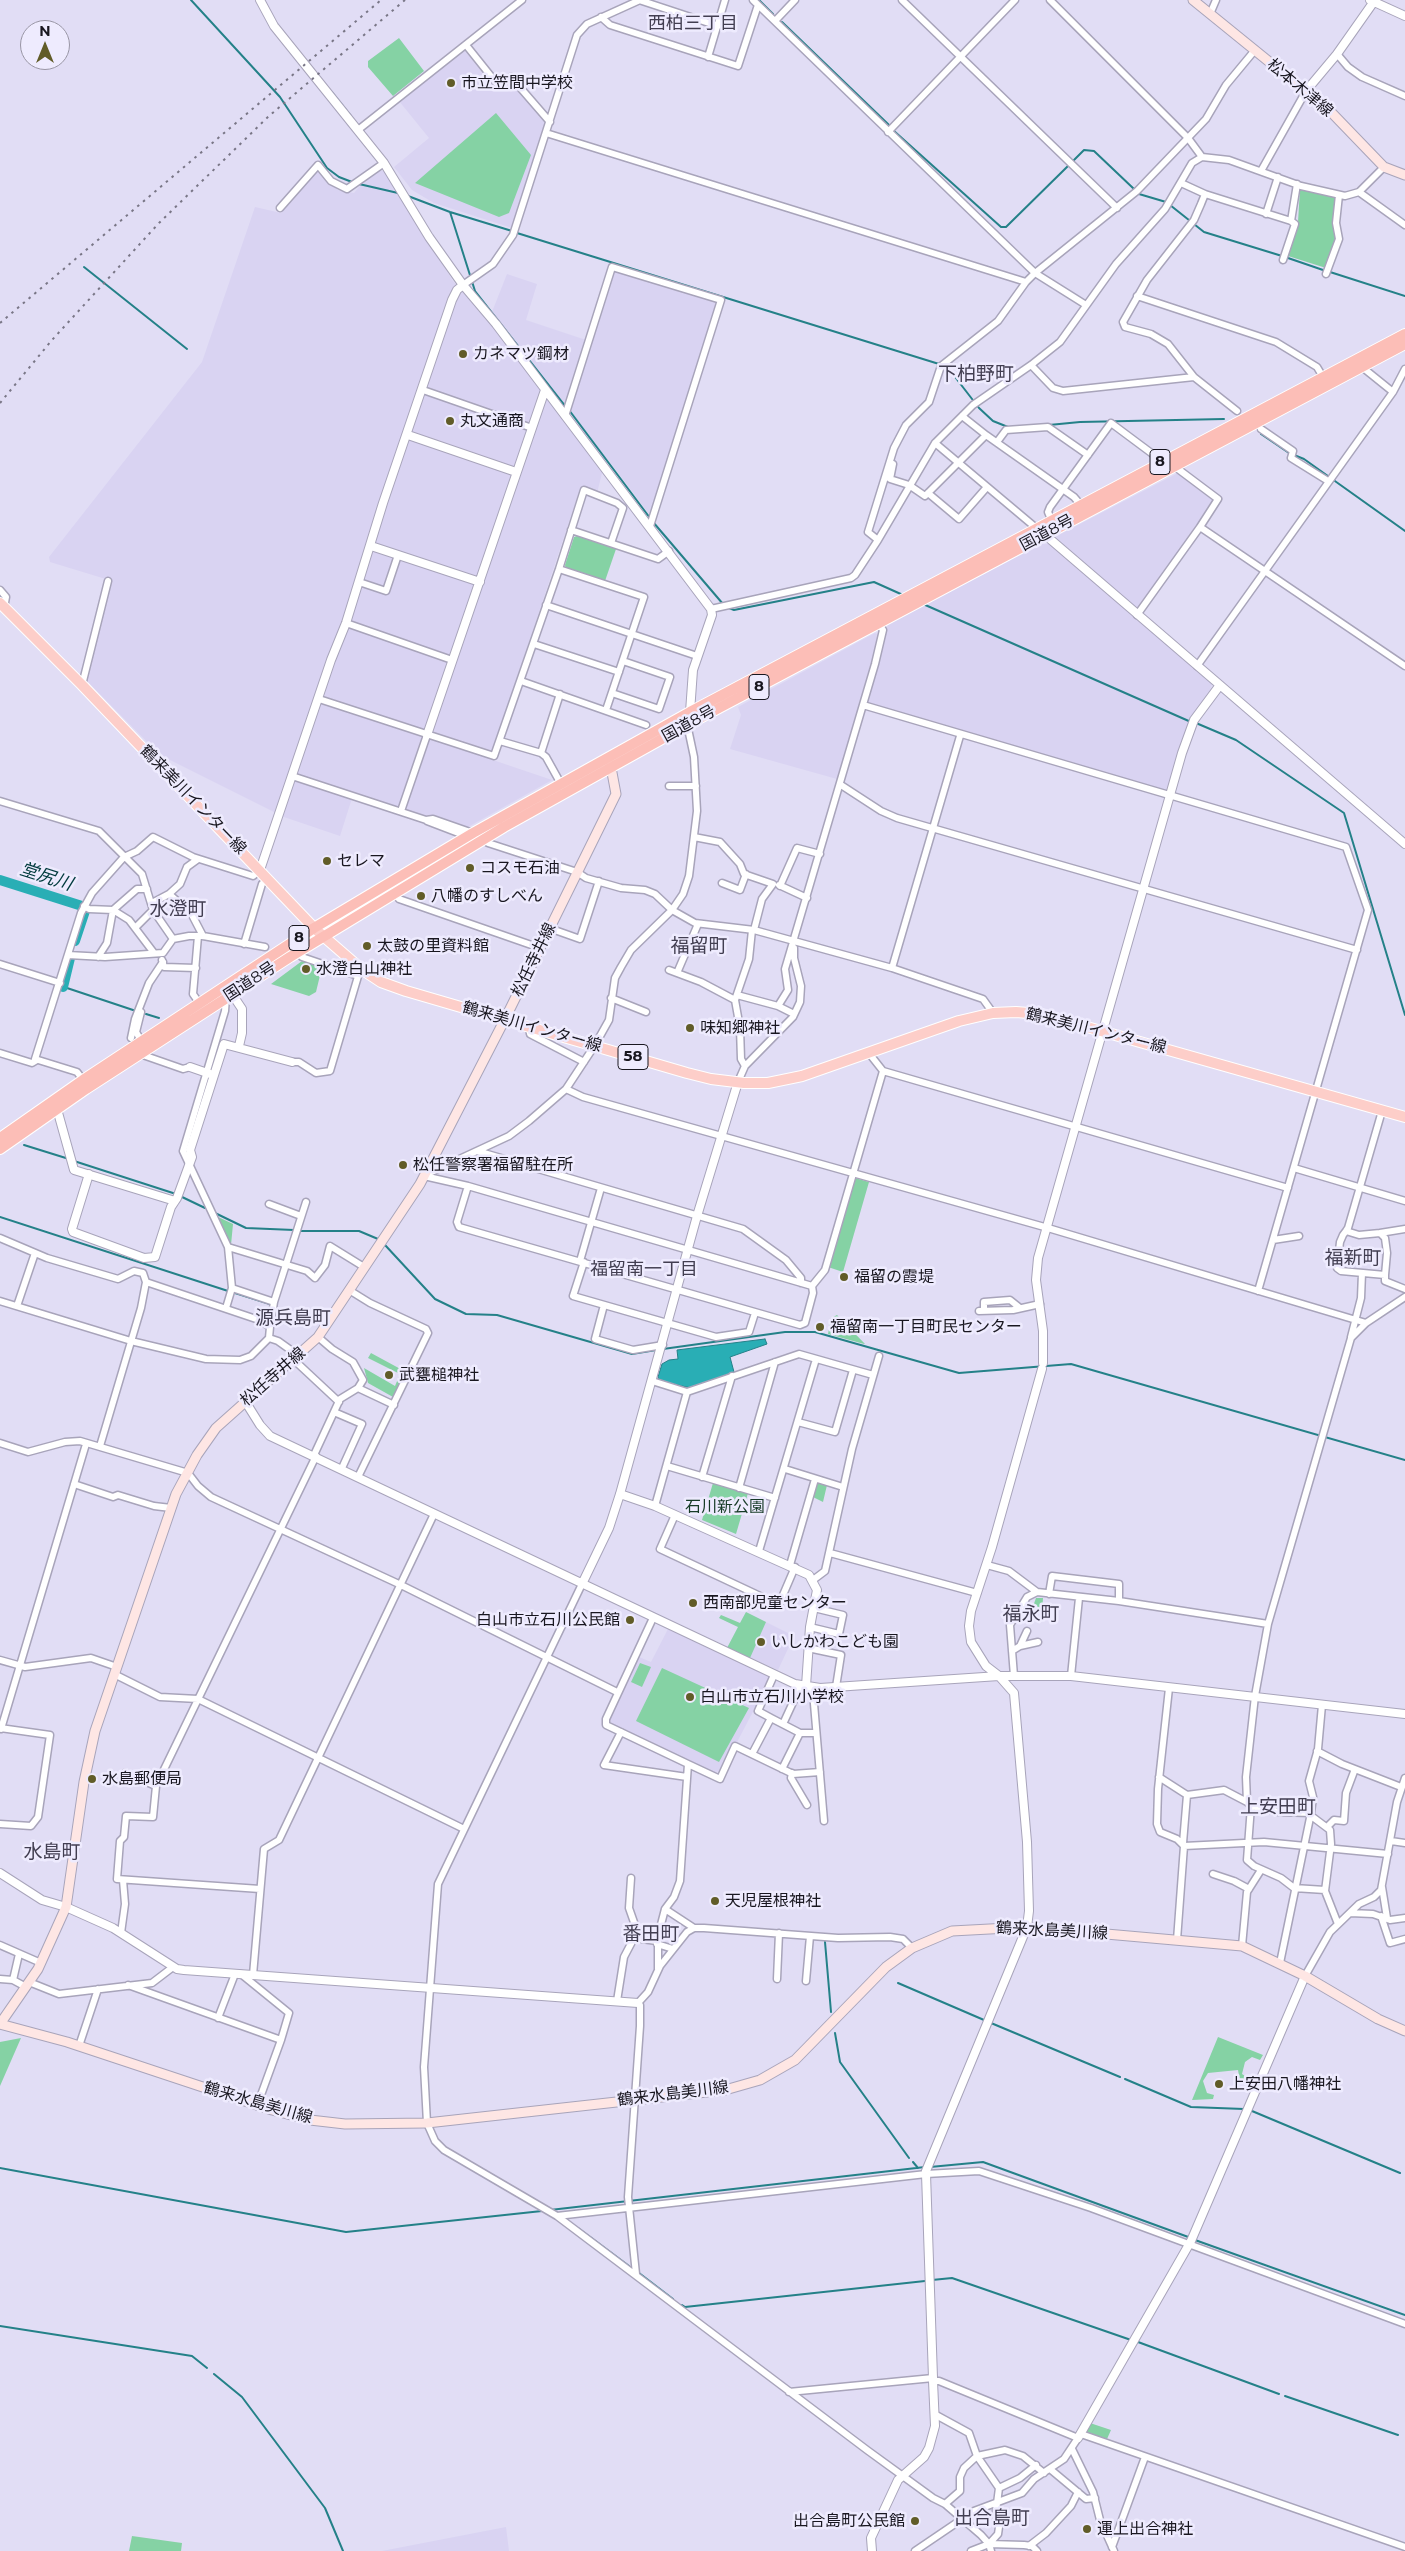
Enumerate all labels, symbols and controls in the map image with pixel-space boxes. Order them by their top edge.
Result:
district label: 西柏三丁目 [648,13,738,35]
north arrow [20,20,70,70]
text: N [39,22,51,40]
street label: 松本木津線 [1263,55,1337,121]
place label: 市立笠間中学校 [461,73,573,93]
marker: 市立笠間中学校 [445,77,457,89]
place label: カネマツ鋼材 [473,344,569,364]
marker: カネマツ鋼材 [457,348,469,360]
district label: 下柏野町 [938,363,1014,385]
place label: 丸文通商 [460,411,524,431]
marker: 丸文通商 [444,415,456,427]
road number: 8 [1150,450,1170,474]
street label: 国道8号 [1017,511,1077,555]
road number: 8 [749,674,769,700]
street label: 国道8号 [659,701,719,747]
street label: 鶴来美川インター線 [136,742,250,858]
place label: セレマ [337,851,385,871]
marker: セレマ [321,855,333,867]
water label: 堂尻川 [17,858,75,896]
place label: コスモ石油 [480,858,560,878]
marker: コスモ石油 [464,862,476,874]
place label: 八幡のすしべん [431,886,543,906]
marker: 八幡のすしべん [415,890,427,902]
district label: 水澄町 [150,898,206,920]
street label: 松任寺井線 [508,920,560,1000]
road number: 8 [289,926,309,950]
district label: 福留町 [671,935,727,957]
place label: 太鼓の里資料館 [377,936,489,956]
marker: 太鼓の里資料館 [361,940,373,952]
street label: 国道8号 [220,958,280,1006]
place label: 水澄白山神社 [316,959,412,979]
marker: 水澄白山神社 [300,963,312,975]
street label: 鶴来美川インター線 [460,998,604,1056]
street label: 鶴来美川インター線 [1024,1004,1168,1058]
place label: 味知郷神社 [700,1018,780,1038]
marker: 味知郷神社 [684,1022,696,1034]
road number: 58 [618,1044,648,1070]
place label: 松任警察署福留駐在所 [413,1155,573,1175]
marker: 松任警察署福留駐在所 [397,1159,409,1171]
district label: 福新町 [1325,1247,1381,1269]
district label: 福留南一丁目 [590,1259,698,1281]
place label: 福留の霞堤 [854,1267,934,1287]
marker: 福留の霞堤 [838,1271,850,1283]
district label: 源兵島町 [255,1307,331,1329]
place label: 福留南一丁目町民センター [830,1317,1022,1337]
marker: 福留南一丁目町民センター [814,1321,826,1333]
street label: 松任寺井線 [237,1344,309,1410]
place label: 武甕槌神社 [399,1365,479,1385]
marker: 武甕槌神社 [383,1369,395,1381]
park label: 石川新公園 [685,1497,765,1517]
place label: 西南部児童センター [703,1593,847,1613]
marker: 西南部児童センター [687,1597,699,1609]
district label: 福永町 [1003,1603,1059,1625]
place label: 白山市立石川公民館 [476,1610,620,1630]
marker: 白山市立石川公民館 [624,1614,636,1626]
place label: いしかわこども園 [771,1632,899,1652]
marker: いしかわこども園 [755,1636,767,1648]
place label: 白山市立石川小学校 [700,1687,844,1707]
marker: 白山市立石川小学校 [684,1691,696,1703]
place label: 水島郵便局 [102,1769,182,1789]
marker: 水島郵便局 [86,1773,98,1785]
district label: 上安田町 [1240,1796,1316,1818]
district label: 水島町 [24,1841,80,1863]
place label: 天児屋根神社 [725,1891,821,1911]
marker: 天児屋根神社 [709,1895,721,1907]
street label: 鶴来水島美川線 [996,1918,1108,1944]
district label: 番田町 [623,1923,679,1945]
place label: 上安田八幡神社 [1229,2074,1341,2094]
street label: 鶴来水島美川線 [202,2078,314,2128]
street label: 鶴来水島美川線 [616,2078,730,2110]
marker: 上安田八幡神社 [1213,2078,1225,2090]
district label: 出合島町 [954,2507,1030,2529]
place label: 出合島町公民館 [793,2511,905,2531]
marker: 出合島町公民館 [909,2515,921,2527]
place label: 運上出合神社 [1097,2519,1193,2539]
marker: 運上出合神社 [1081,2523,1093,2535]

